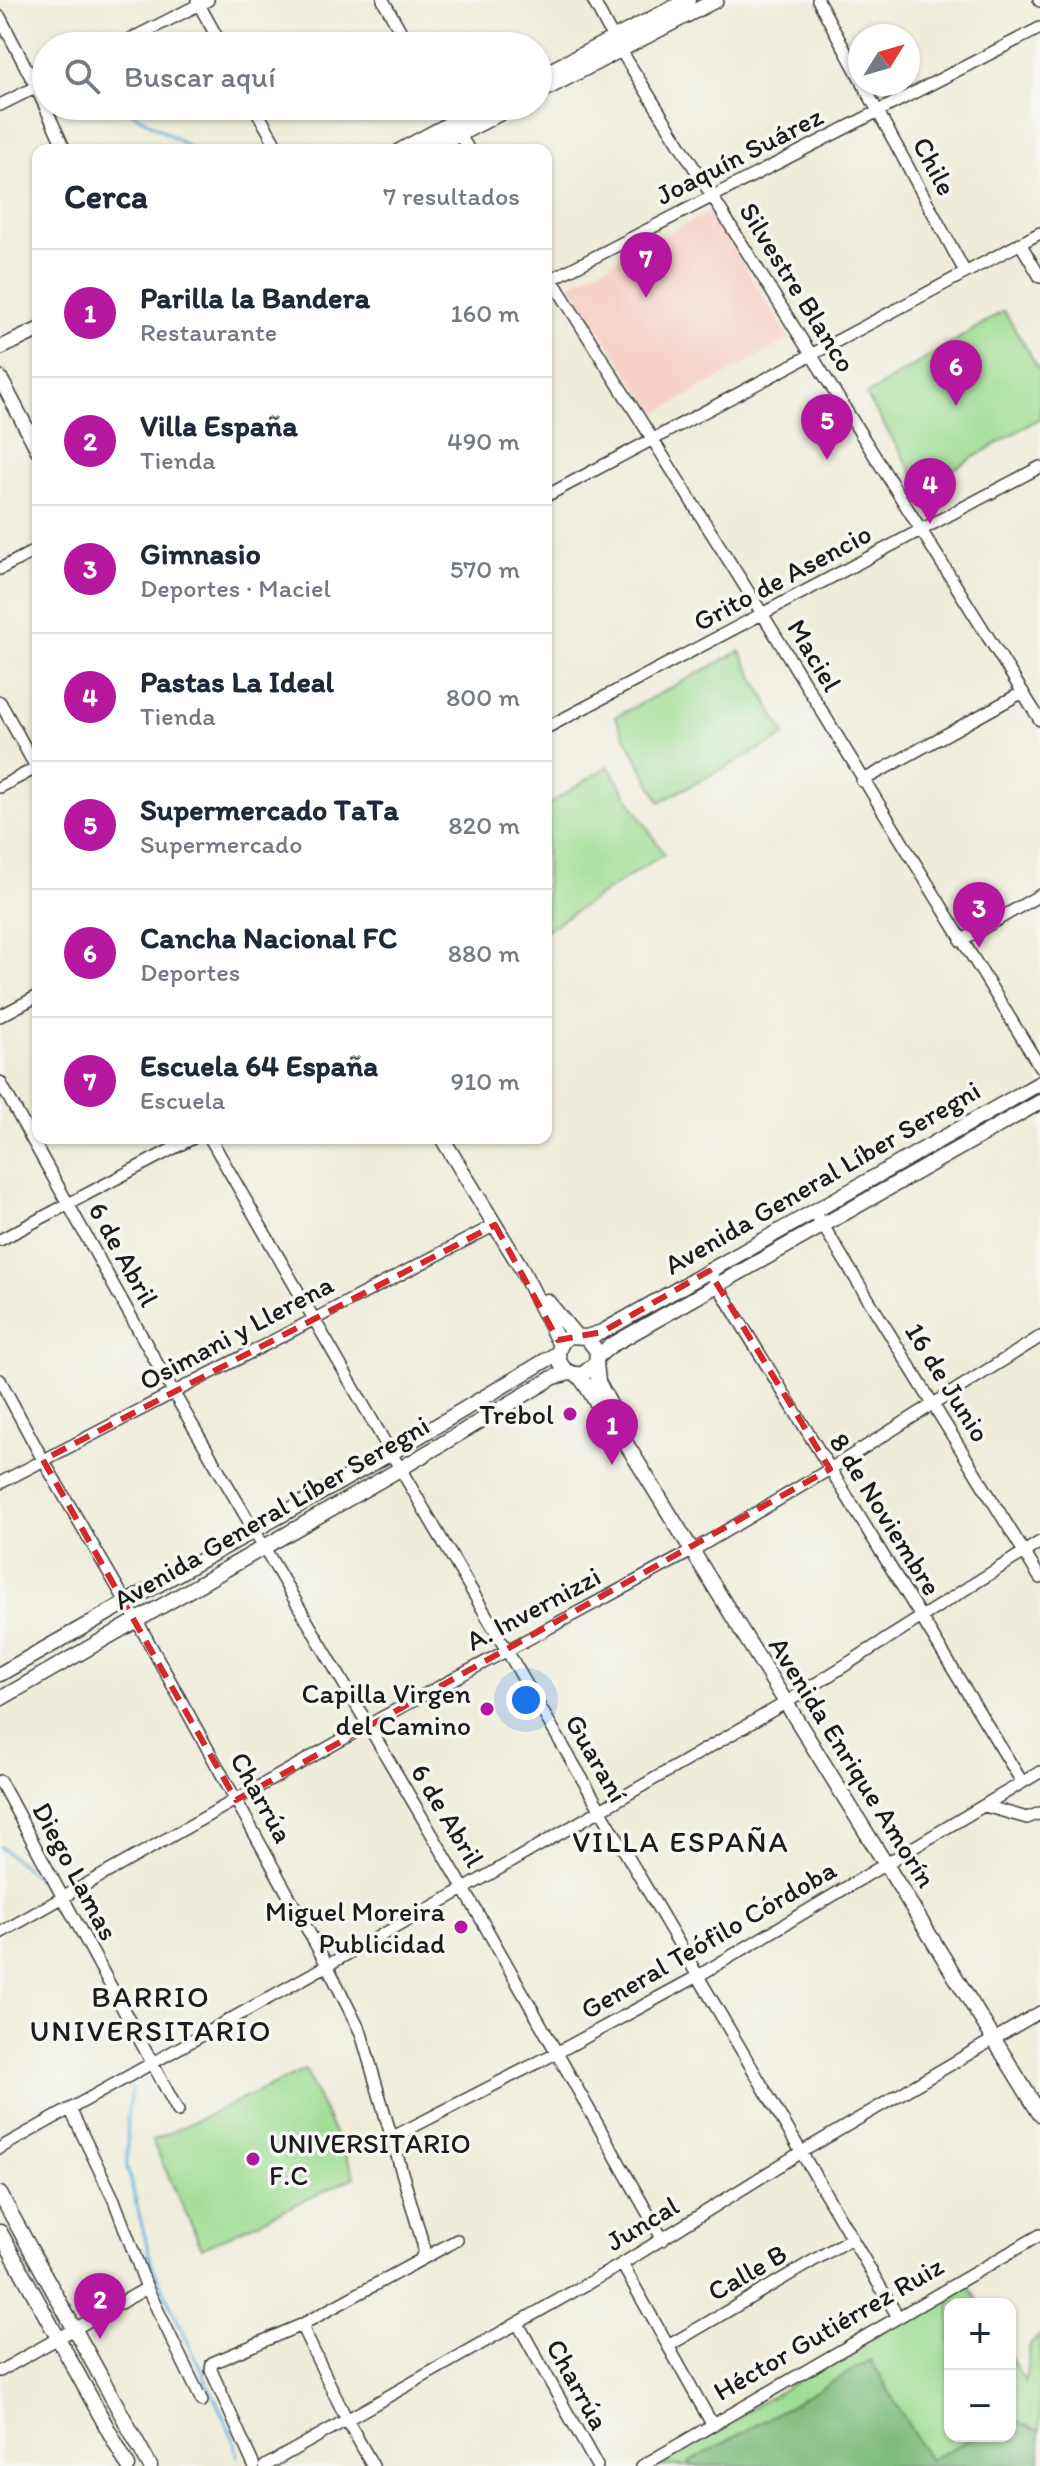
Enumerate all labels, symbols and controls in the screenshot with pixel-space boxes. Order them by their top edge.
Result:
north arrow [848,24,920,96]
search box [32,32,552,120]
icon: search [60,54,104,98]
text: Buscar aquí [124,58,276,95]
street label: Joaquín Suárez [650,98,828,212]
street label: Chile [906,131,964,201]
text: Cerca [64,176,148,217]
text: 7 resultados [383,180,520,212]
street label: Silvestre Blanco [732,196,864,378]
pin: 7 [620,232,672,298]
text: Parilla la Bandera [140,279,370,316]
text: 1 [84,297,96,329]
text: 160 m [450,297,520,329]
text: Restaurante [140,316,277,348]
pin: 6 [930,340,982,406]
pin: 5 [801,394,853,460]
text: Villa España [140,407,298,444]
text: 2 [83,425,97,457]
text: 490 m [447,425,520,457]
text: Tienda [140,444,216,476]
pin: 4 [904,458,956,524]
street label: Grito de Asencio [687,516,877,638]
text: Gimnasio [140,535,261,572]
text: 3 [83,553,97,585]
text: 570 m [450,553,520,585]
text: Deportes · Maciel [140,572,331,604]
street label: Maciel [780,613,850,697]
text: Pastas La Ideal [140,663,334,700]
text: 4 [82,681,98,713]
text: 800 m [446,681,520,713]
text: Tienda [140,700,216,732]
text: Supermercado TaTa [140,791,399,828]
text: 5 [83,809,97,841]
text: 820 m [448,809,520,841]
text: Supermercado [140,828,302,860]
pin: 3 [953,882,1005,948]
text: Cancha Nacional FC [140,919,397,956]
text: 6 [83,937,97,969]
text: 880 m [448,937,520,969]
text: Deportes [140,956,240,988]
text: Escuela 64 España [140,1047,378,1084]
text: 7 [84,1065,96,1097]
text: 910 m [451,1065,520,1097]
street label: Avenida General Líber Seregni [658,1072,986,1282]
text: Escuela [140,1084,225,1116]
street label: 6 de Abril [81,1196,167,1312]
street label: Osimani y Llerena [133,1266,339,1398]
street label: 16 de Junio [898,1316,998,1448]
place label: Trebol [479,1397,554,1431]
pin: 1 [586,1399,638,1465]
marker: Trebol [561,1405,579,1423]
street label: Avenida General Líber Seregni [107,1407,435,1617]
street label: 8 de Noviembre [823,1426,949,1602]
street label: A. Invernizzi [460,1558,606,1658]
street label: Avenida Enrique Amorín [762,1630,944,1894]
place label: Capilla Virgen del Camino [302,1676,471,1742]
your location [506,1680,546,1720]
marker: Capilla Virgen del Camino [478,1700,496,1718]
street label: Guaraní [558,1708,636,1808]
street label: Charrúa [223,1746,301,1849]
street label: 6 de Abril [404,1757,492,1873]
street label: Diego Lamas [25,1796,127,1946]
district label: VILLA ESPAÑA [572,1823,790,1860]
street label: General Teófilo Córdoba [574,1852,842,2026]
place label: Miguel Moreira Publicidad [265,1894,445,1960]
marker: Miguel Moreira Publicidad [452,1918,470,1936]
district label: BARRIO UNIVERSITARIO [29,1978,273,2049]
place label: UNIVERSITARIO F.C [269,2126,471,2192]
marker: UNIVERSITARIO F.C [244,2150,262,2168]
street label: Juncal [599,2188,685,2258]
street label: Calle B [701,2236,793,2308]
street label: Héctor Gutiérrez Ruiz [707,2248,949,2408]
pin: 2 [74,2273,126,2339]
map controls [944,2298,1016,2442]
button: + [944,2298,1016,2370]
street label: Charrúa [539,2333,617,2436]
button: − [944,2370,1016,2442]

